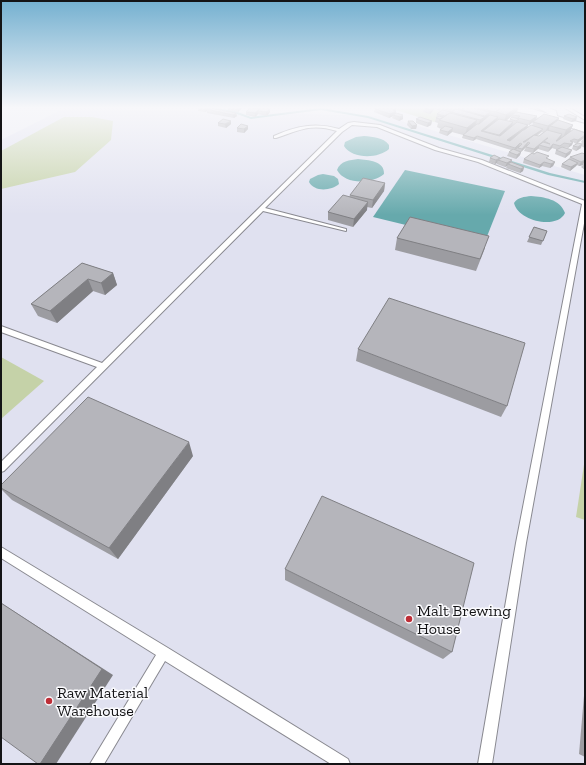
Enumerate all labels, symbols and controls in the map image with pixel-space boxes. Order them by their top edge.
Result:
place label: Malt Brewing House [417,601,511,638]
marker: Malt Brewing House [404,614,414,624]
place label: Raw Material Warehouse [57,683,148,720]
marker: Raw Material Warehouse [44,696,54,706]

